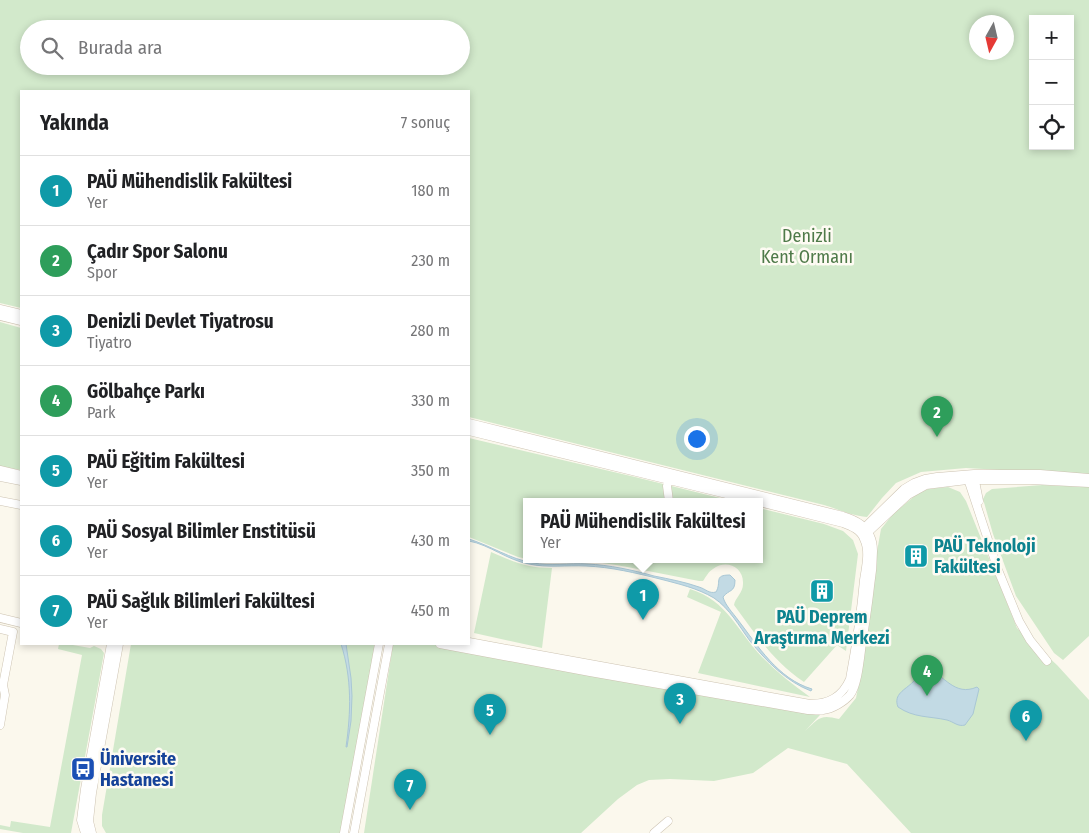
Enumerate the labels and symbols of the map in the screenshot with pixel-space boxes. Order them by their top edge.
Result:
north arrow [969,15,1014,60]
park label: Denizli Kent Ormanı [761,225,853,268]
pin: 2 [921,396,953,437]
your location [684,426,710,452]
place label: PAÜ Teknoloji Fakültesi [934,535,1036,578]
building icon: PAÜ Teknoloji Fakültesi [903,543,929,569]
building icon: PAÜ Deprem Araştırma Merkezi [809,578,835,604]
pin: 1 [627,579,659,620]
place label: PAÜ Deprem Araştırma Merkezi [753,606,890,649]
pin: 4 [911,655,943,696]
pin: 3 [664,683,696,724]
pin: 5 [474,694,506,735]
pin: 6 [1010,700,1042,741]
place label: Üniversite Hastanesi [100,748,176,791]
bus stop icon: Üniversite Hastanesi [70,756,96,782]
pin: 7 [394,769,426,810]

